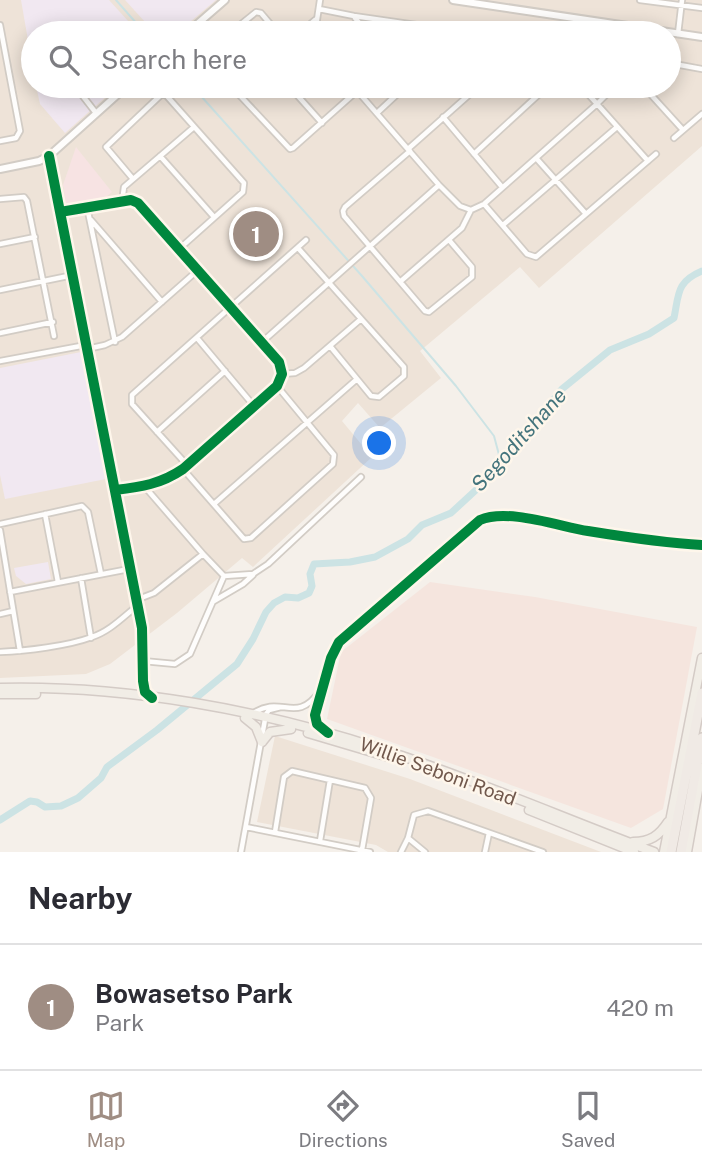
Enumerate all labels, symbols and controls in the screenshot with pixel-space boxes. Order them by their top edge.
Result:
search box [21,21,681,98]
icon: search [45,41,83,79]
text: Search here [101,44,247,75]
pin: 1 [233,208,279,260]
water label: Segoditshane [466,383,572,496]
your location [362,426,396,460]
street label: Willie Seboni Road [357,732,519,810]
text: Nearby [28,880,132,916]
text: Bowasetso Park [95,978,293,1009]
text: 1 [46,994,56,1021]
text: 420 m [606,994,674,1021]
text: Park [95,1009,144,1036]
tab: Map [87,1087,125,1151]
tab: Directions [298,1087,388,1151]
tab: Saved [561,1087,615,1151]

